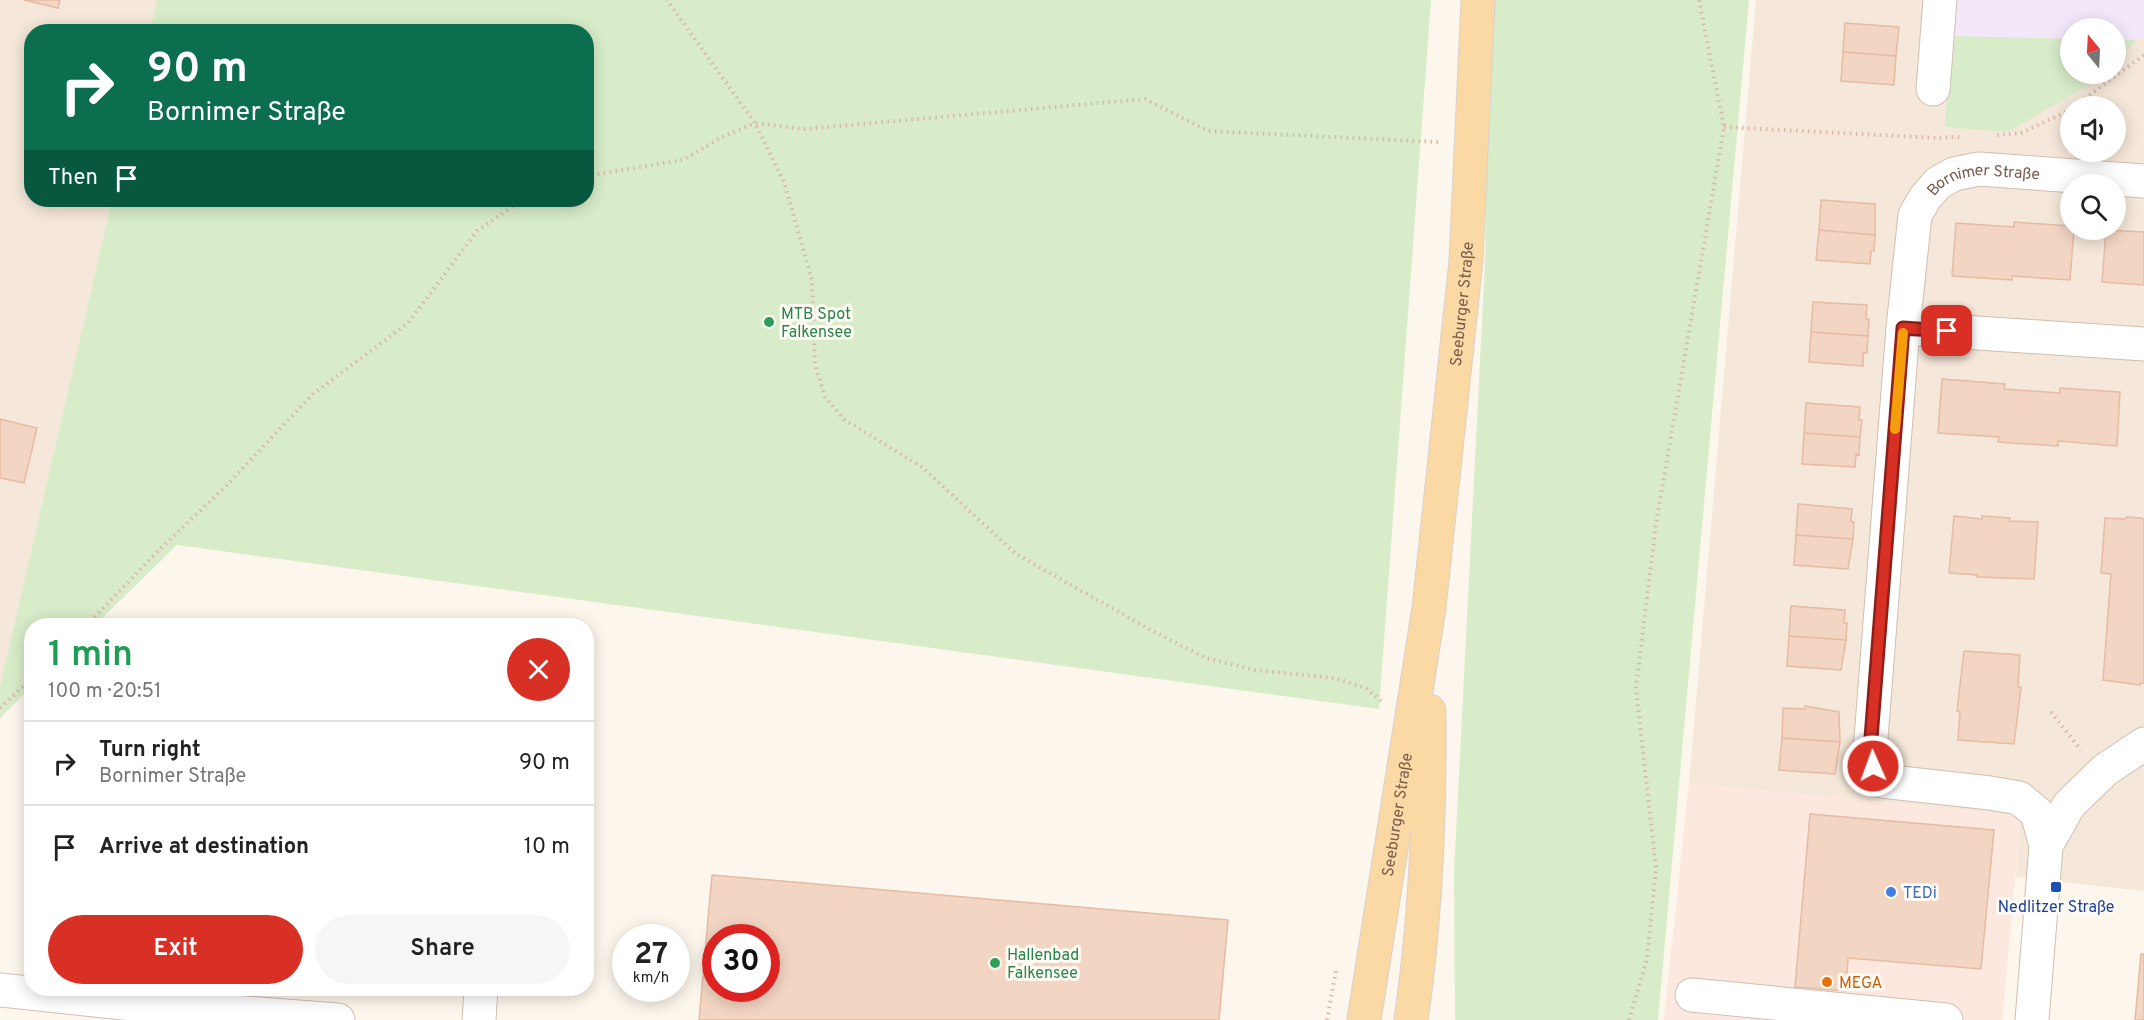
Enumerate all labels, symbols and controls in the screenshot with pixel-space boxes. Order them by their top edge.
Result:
north arrow [2060,18,2126,84]
map controls [2060,18,2126,240]
text: 90 m [147,44,248,97]
icon: right [48,48,126,126]
text: Bornimer Straße [147,96,346,130]
button: sound [2060,96,2126,162]
street label: Bornimer Straße [1923,161,2041,201]
icon: arrive [110,162,143,195]
text: Then [48,165,98,192]
button: search [2060,174,2126,240]
street label: Seeburger Straße [1447,241,1479,367]
place label: MTB Spot Falkensee [781,305,852,343]
pin [1921,305,1972,356]
icon: arrive [1930,314,1963,347]
marker: MTB Spot Falkensee [762,315,776,329]
text: 1 min [48,633,133,679]
button: close [507,638,570,701]
text: 100 m · 20:51 [48,679,161,705]
position arrow [1841,734,1905,798]
text: Turn right [99,737,201,764]
icon: right [48,747,81,780]
text: 90 m [519,750,570,777]
street label: Seeburger Straße [1379,751,1418,878]
text: Bornimer Straße [99,764,246,790]
icon: arrive [48,831,81,864]
text: Arrive at destination [99,834,309,861]
text: 10 m [524,834,570,861]
marker: Nedlitzer Straße [2049,880,2063,894]
place label: TEDi [1903,884,1937,904]
marker: TEDi [1884,885,1898,899]
place label: Nedlitzer Straße [1998,898,2114,918]
button: Exit [48,915,303,984]
button: Share [315,915,570,984]
speed limit sign: 30 [702,924,780,1002]
text: 27 [634,937,668,974]
place label: Hallenbad Falkensee [1007,946,1079,984]
marker: Hallenbad Falkensee [988,956,1002,970]
text: km/h [633,969,669,988]
place label: MEGA [1839,974,1883,994]
marker: MEGA [1820,975,1834,989]

